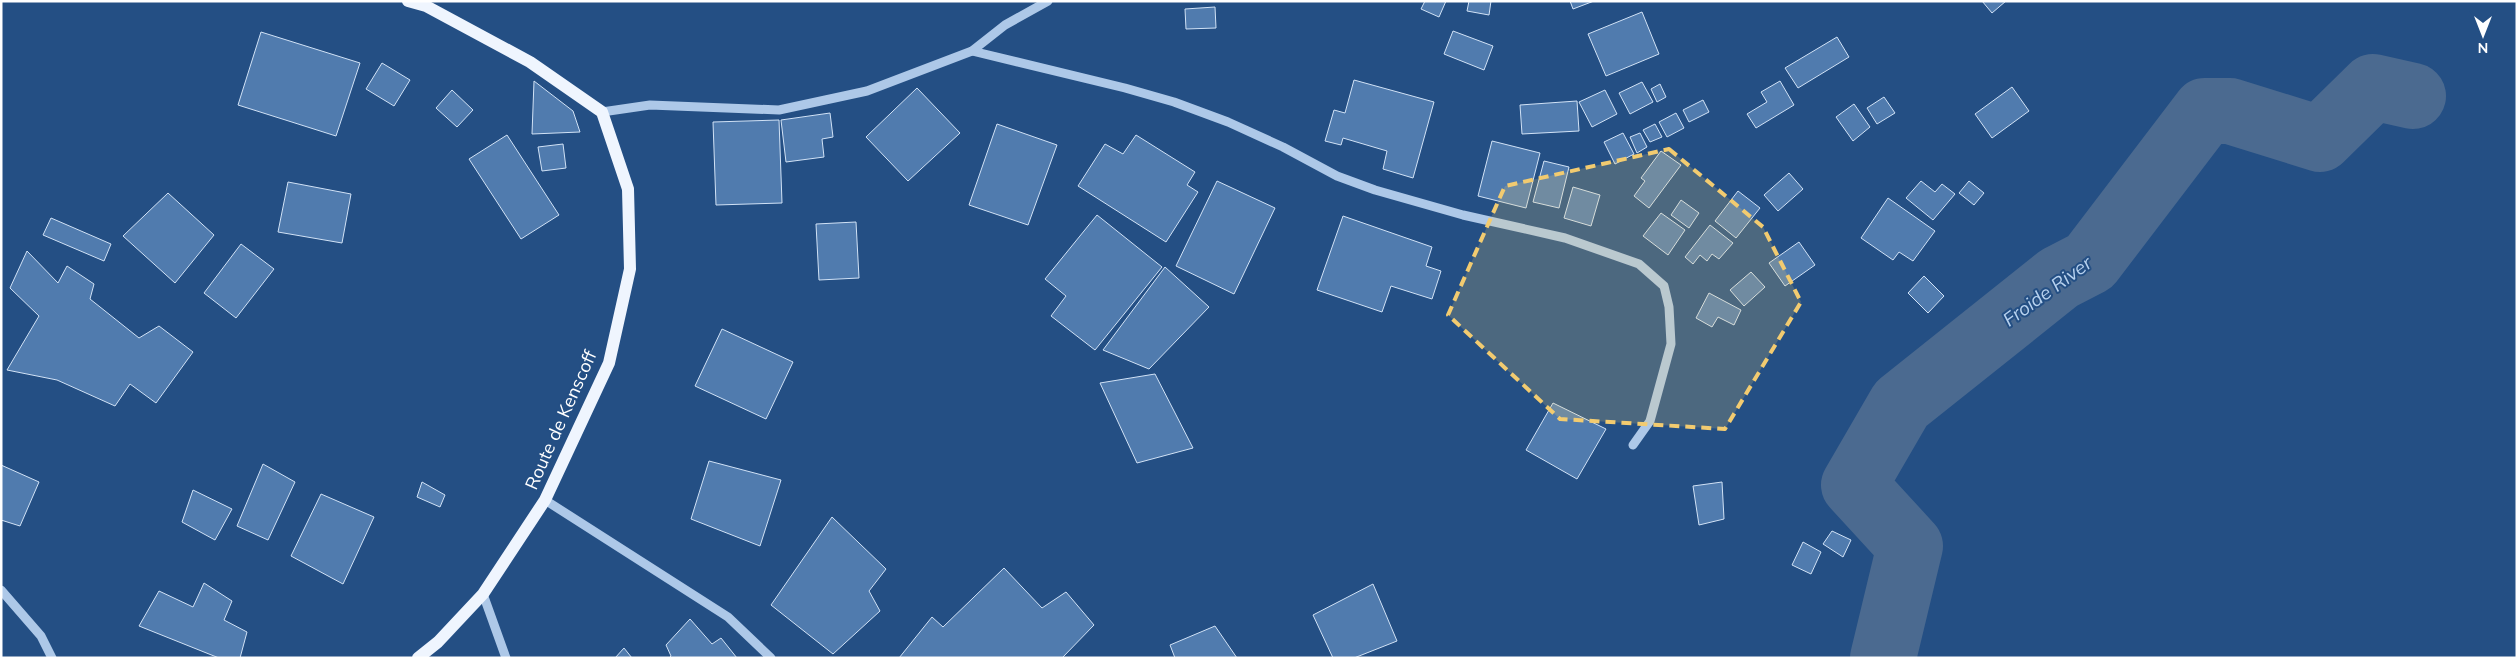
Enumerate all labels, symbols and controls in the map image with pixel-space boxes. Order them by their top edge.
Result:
north arrow [2458,10,2508,60]
text: N [2478,39,2488,57]
water label: Froide River [1998,250,2097,331]
street label: Route de Kenscoff [519,346,602,493]

